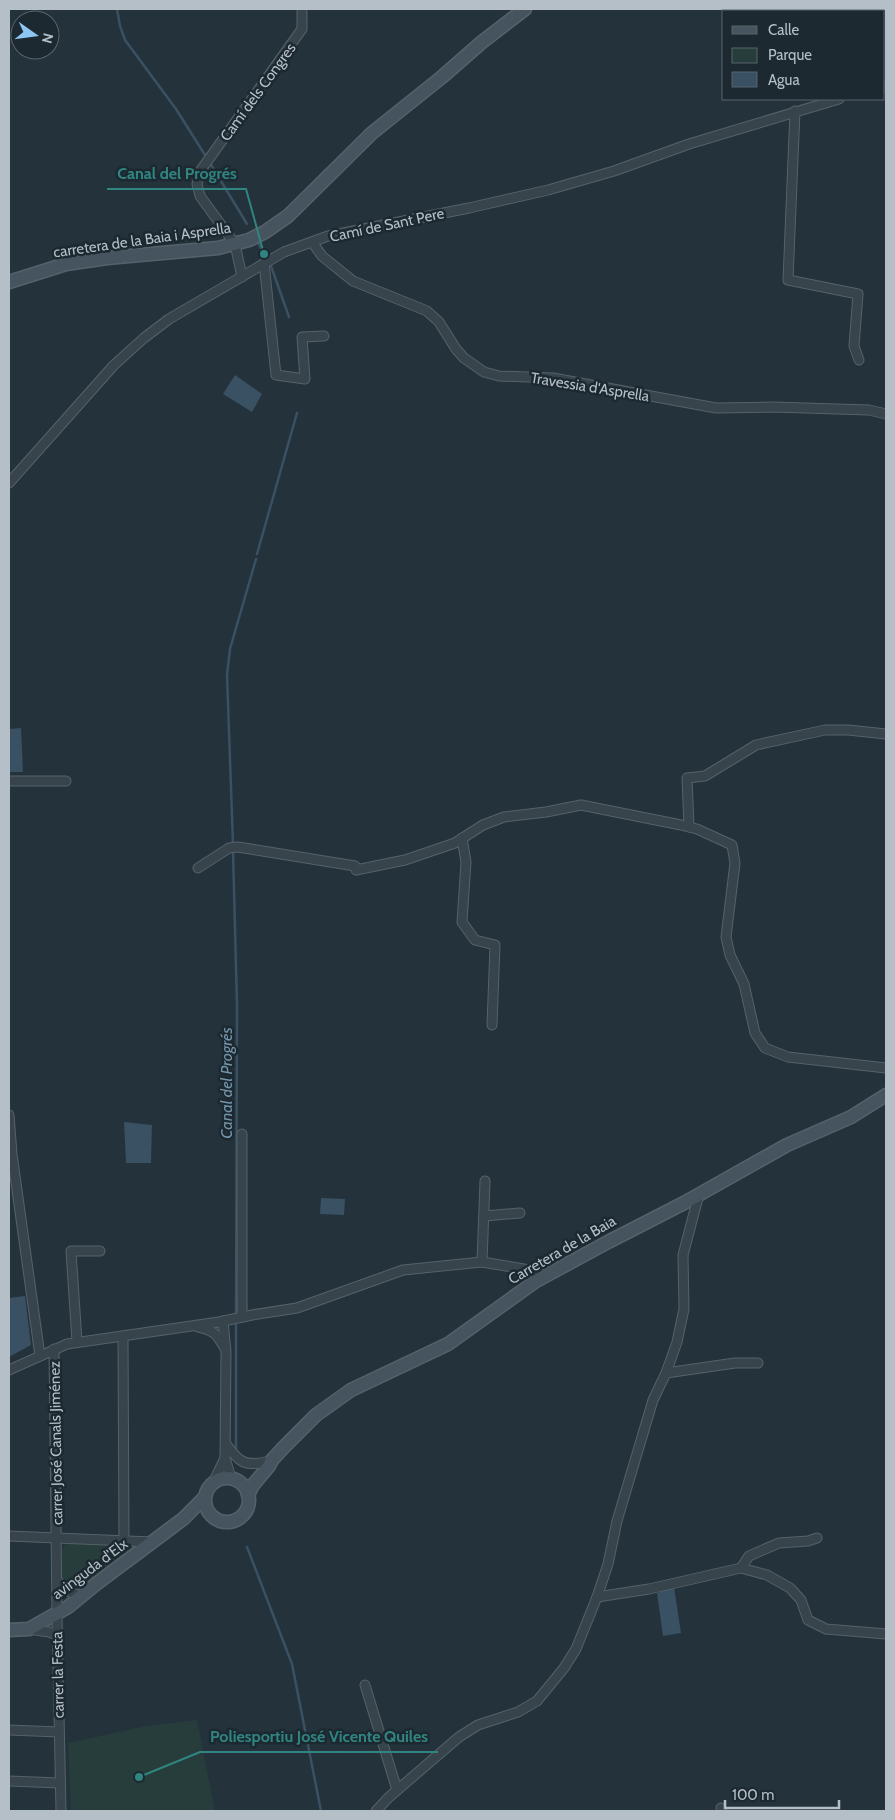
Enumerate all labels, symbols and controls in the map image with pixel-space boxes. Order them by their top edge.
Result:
north arrow [10,10,60,60]
legend [722,10,885,100]
text: Calle [768,21,799,39]
text: N [38,31,58,45]
street label: Camí dels Congres [216,39,300,145]
text: Parque [768,46,812,64]
text: Agua [768,71,800,89]
callout: Canal del Progrés [107,158,246,189]
text: Canal del Progrés [117,164,237,183]
street label: Camí de Sant Pere [328,204,446,246]
street label: carretera de la Baia i Asprella [52,219,233,261]
street label: Travessia d'Asprella [529,369,651,405]
water label: Canal del Progrés [217,1027,236,1139]
street label: Carretera de la Baia [505,1211,620,1288]
street label: carrer José Canals Jiménez [46,1361,66,1525]
street label: avinguda d'Elx [49,1535,131,1603]
street label: carrer la Festa [48,1631,68,1718]
callout: Poliesportiu José Vicente Quiles [200,1721,438,1752]
text: Poliesportiu José Vicente Quiles [210,1727,428,1746]
scale bar [725,1778,839,1810]
text: 100 m [732,1786,774,1804]

